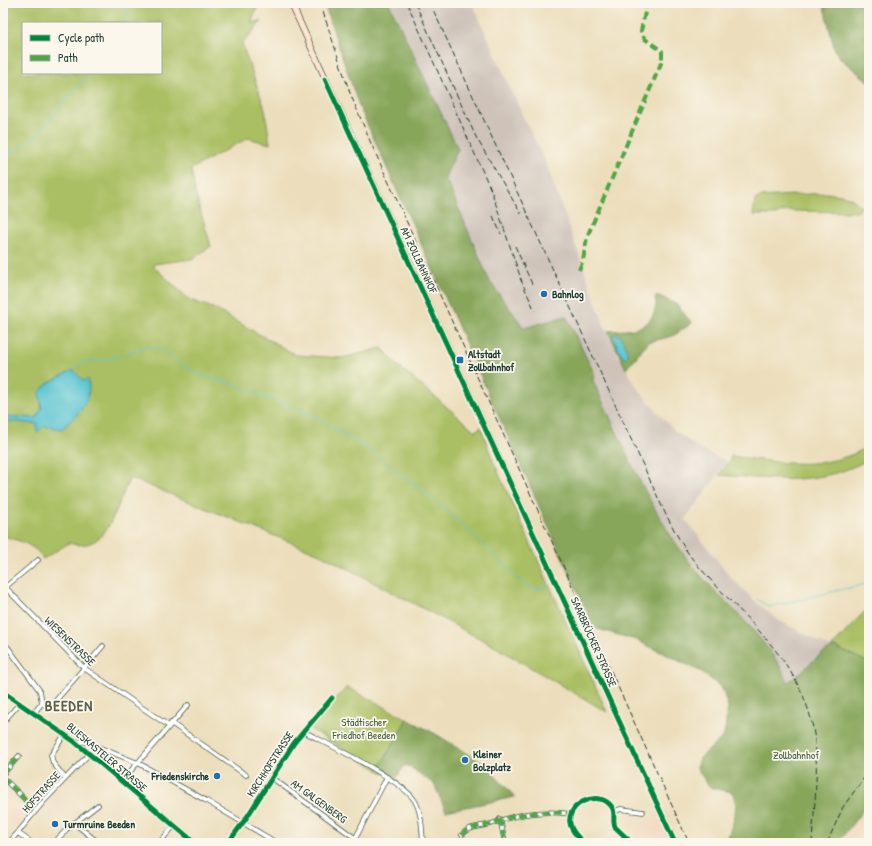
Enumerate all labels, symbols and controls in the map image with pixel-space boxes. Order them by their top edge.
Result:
legend [22,22,162,74]
text: Cycle path [58,29,104,46]
text: Path [58,49,78,66]
street label: AM ZOLLBAHNHOF [398,225,441,296]
place label: Bahnlog [552,287,584,302]
marker: Bahnlog [539,289,549,299]
place label: Altstadt Zollbahnhof [468,347,515,374]
marker: Altstadt Zollbahnhof [455,355,465,365]
street label: SAARBRÜCKER STRASSE [568,595,620,689]
street label: WIESENSTRASSE [42,613,99,669]
district label: BEEDEN [45,695,93,716]
park label: Städtischer Friedhof Beeden [332,715,396,742]
street label: BLIESKASTELER STRASSE [64,719,150,795]
street label: KIRCHHOFSTRASSE [244,728,296,799]
place label: Kleiner Bolzplatz [473,747,511,775]
park label: Zollbahnhof [773,748,819,762]
marker: Kleiner Bolzplatz [460,755,470,765]
street label: HOFSTRASSE [19,768,63,816]
place label: Friedenskirche [150,769,210,783]
marker: Friedenskirche [212,771,222,781]
street label: AM GALGENBERG [288,776,350,826]
place label: Turmruine Beeden [62,817,135,831]
marker: Turmruine Beeden [50,819,60,829]

